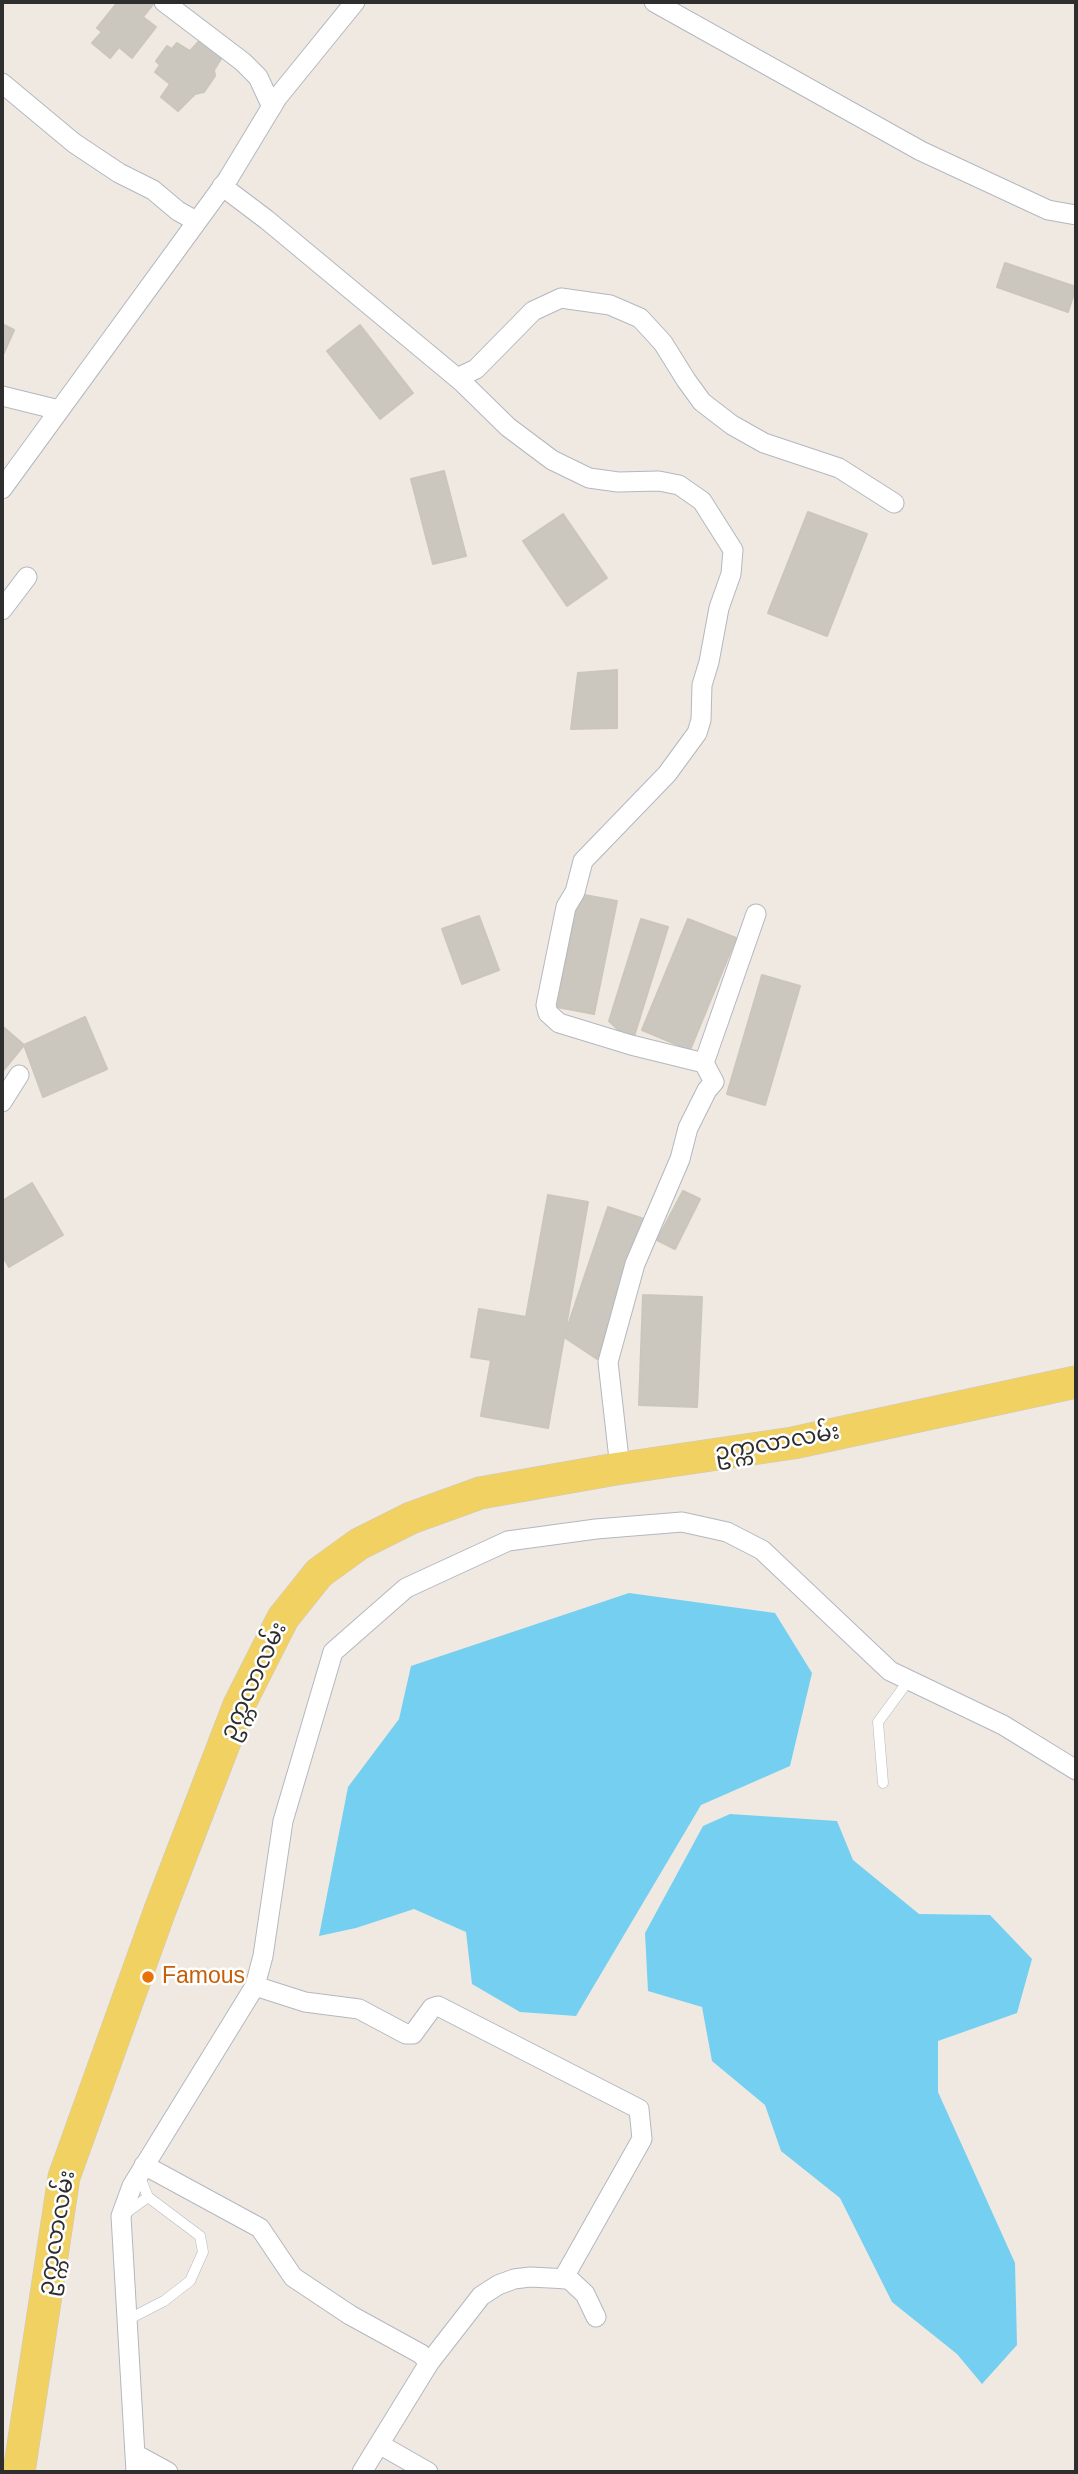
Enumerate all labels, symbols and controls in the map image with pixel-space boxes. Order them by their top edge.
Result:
street label: ဥက္ကလာလမ်း [712,1418,842,1468]
street label: ဥက္ကလာလမ်း [215,1618,293,1744]
place label: Famous [162,1963,245,1991]
marker: Famous [140,1969,156,1985]
street label: ဥက္ကလာလမ်း [32,2168,82,2298]

